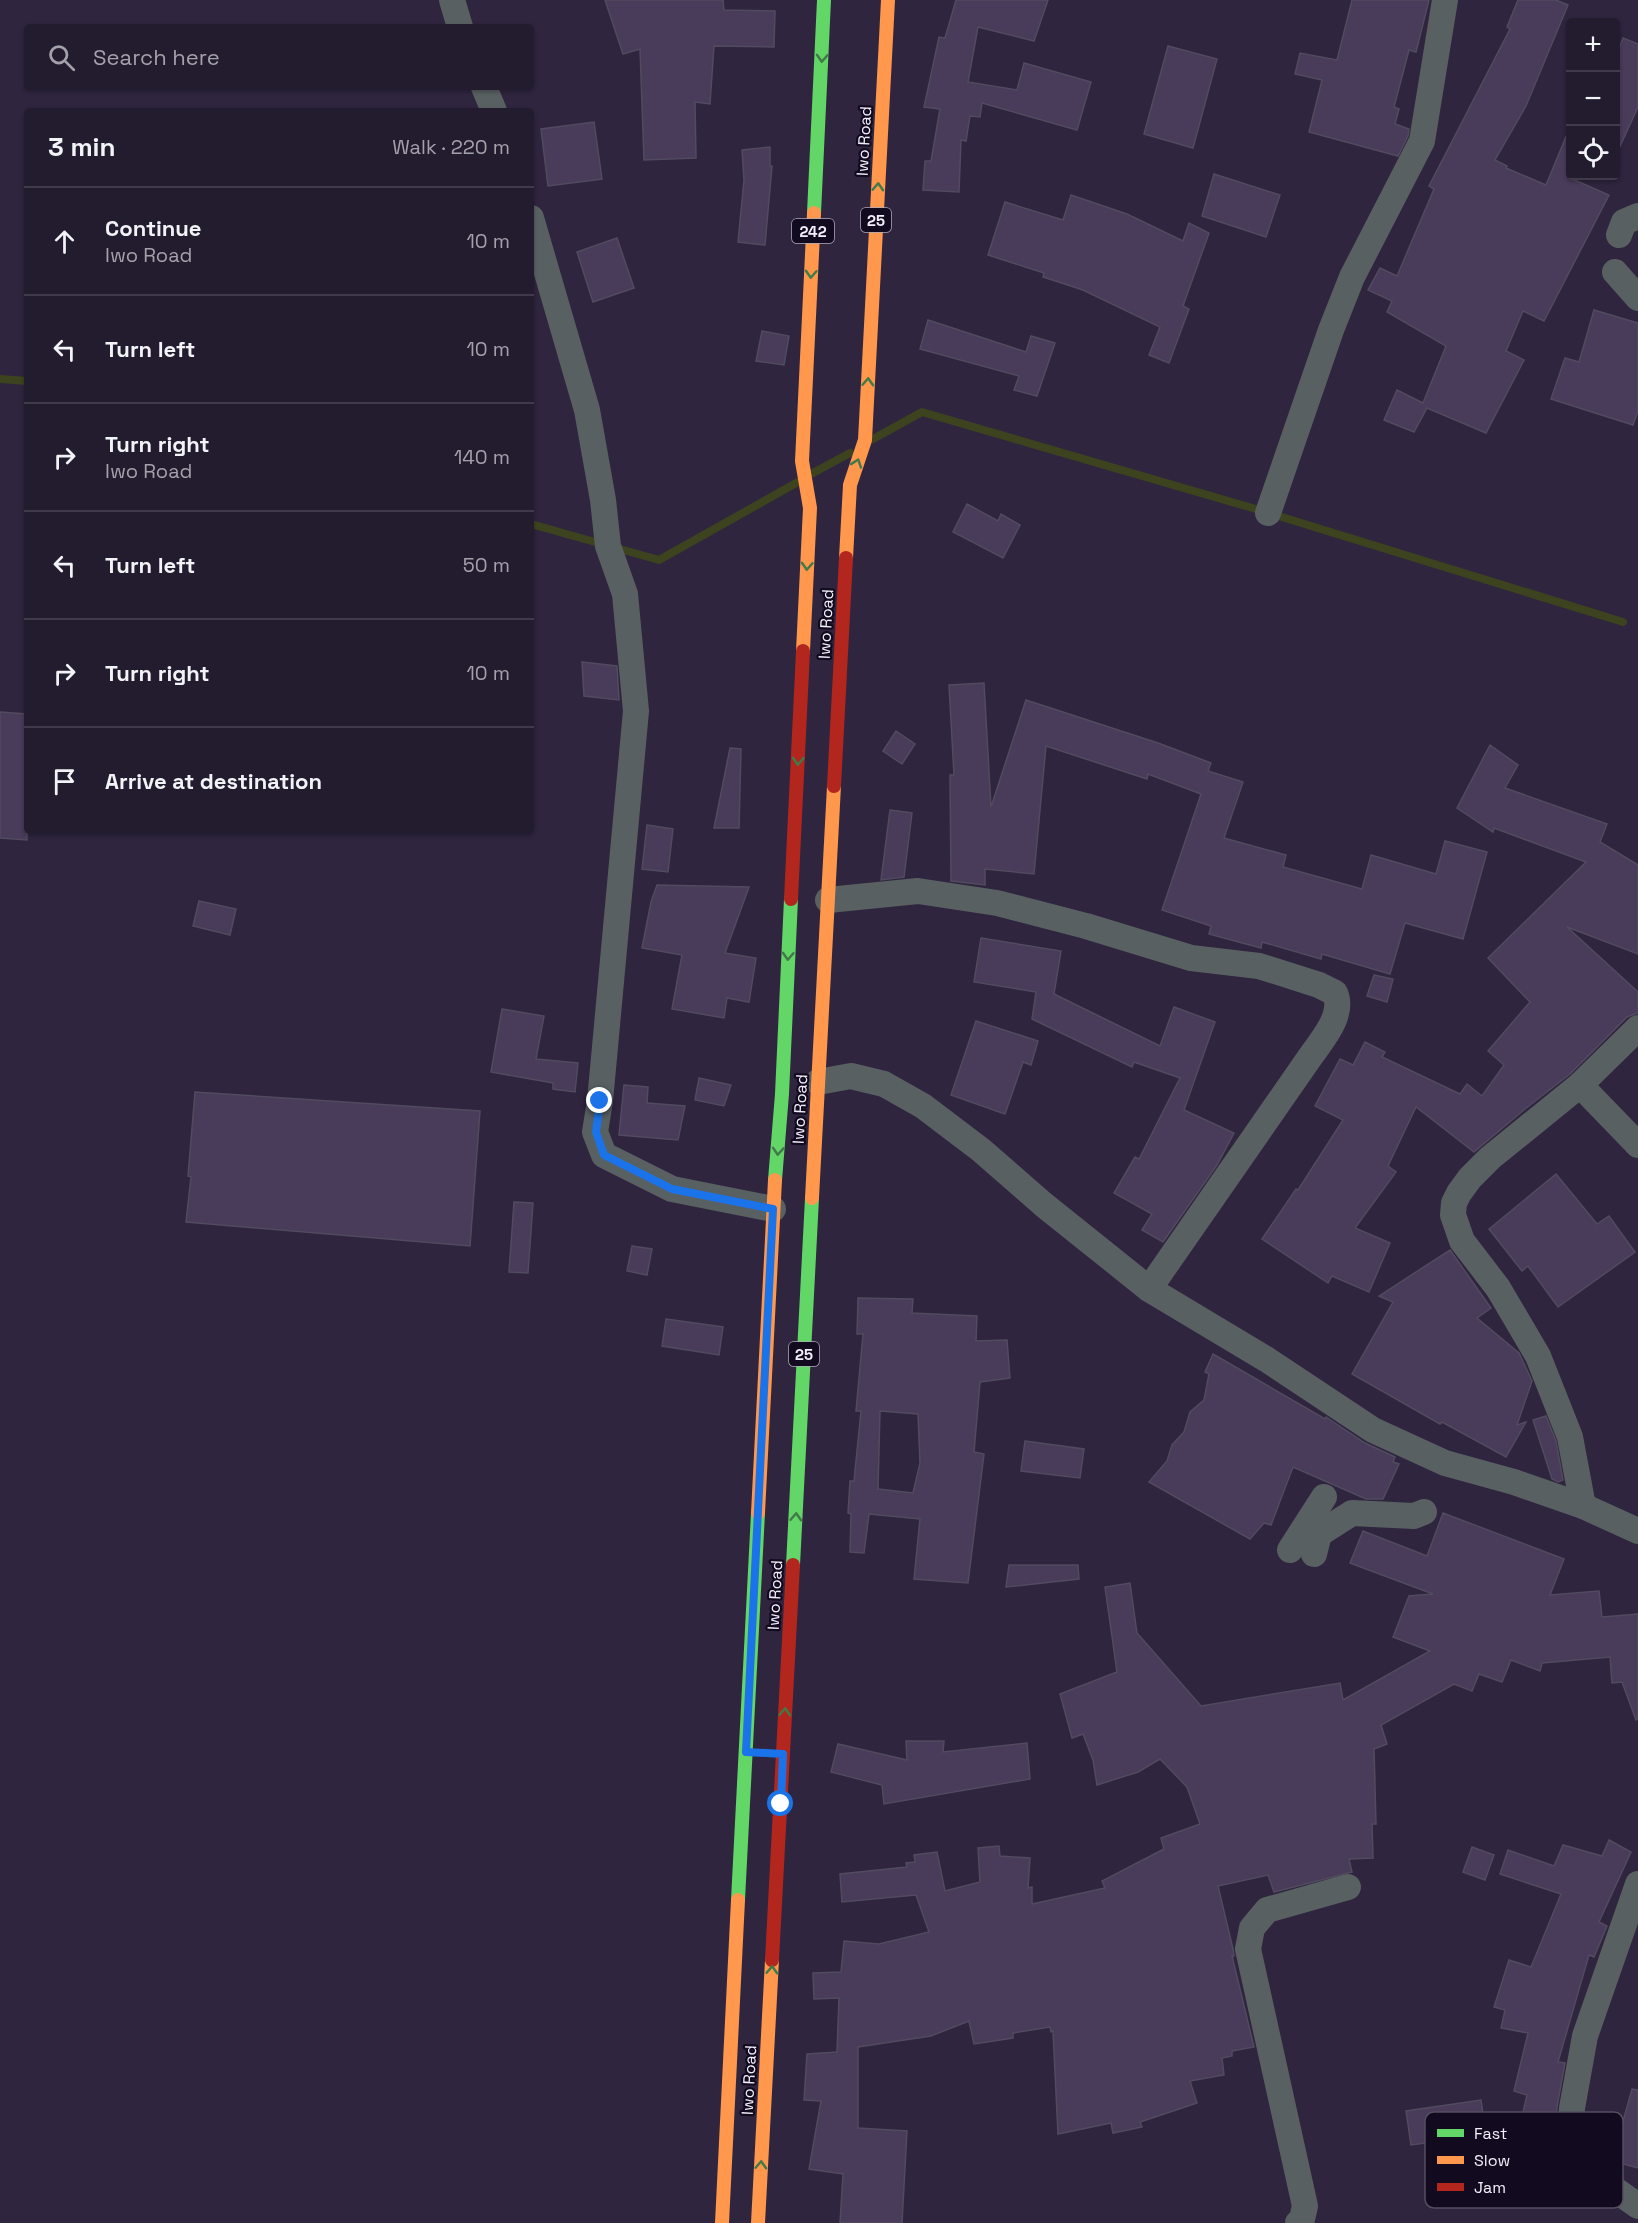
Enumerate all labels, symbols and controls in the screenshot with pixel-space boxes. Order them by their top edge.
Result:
map controls [1566,18,1620,180]
button: + [1566,18,1620,72]
search box [24,24,534,90]
icon: search [45,41,78,74]
text: Search here [93,43,220,71]
one-way arrow [815,54,828,63]
button: − [1566,72,1620,126]
street label: Iwo Road [852,106,876,176]
button: locate [1566,126,1620,180]
text: 3 min [48,130,116,164]
text: Walk · 220 m [392,134,510,160]
one-way arrow [872,183,885,192]
road number: 25 [861,208,891,232]
text: Continue [105,214,201,242]
road number: 242 [792,219,834,243]
icon: ahead [48,225,81,258]
text: 10 m [466,228,510,254]
text: Iwo Road [105,242,192,268]
one-way arrow [805,270,818,279]
icon: left [48,333,81,366]
text: Turn left [105,335,195,363]
text: 10 m [466,336,510,362]
one-way arrow [861,378,874,387]
text: Turn right [105,430,210,458]
icon: right [48,441,81,474]
text: 140 m [454,444,510,470]
text: Iwo Road [105,458,192,484]
one-way arrow [850,458,862,469]
icon: left [48,549,81,582]
text: Turn left [105,551,195,579]
text: 50 m [463,552,510,578]
one-way arrow [801,562,814,571]
street label: Iwo Road [814,589,838,659]
icon: right [48,657,81,690]
text: Turn right [105,659,210,687]
text: 10 m [466,660,510,686]
one-way arrow [791,757,804,766]
icon: arrive [48,765,81,798]
text: Arrive at destination [105,767,322,795]
one-way arrow [782,951,795,960]
street label: Iwo Road [788,1074,812,1144]
route end [586,1087,612,1113]
one-way arrow [771,1146,784,1155]
road number: 25 [789,1342,819,1366]
one-way arrow [789,1513,802,1522]
street label: Iwo Road [763,1560,787,1630]
one-way arrow [779,1708,792,1717]
route start [767,1790,793,1816]
one-way arrow [765,1965,778,1974]
street label: Iwo Road [737,2045,761,2115]
legend [1425,2112,1623,2208]
text: Fast [1474,2123,1507,2144]
text: Slow [1474,2150,1510,2171]
one-way arrow [755,2160,768,2169]
text: Jam [1474,2177,1506,2198]

